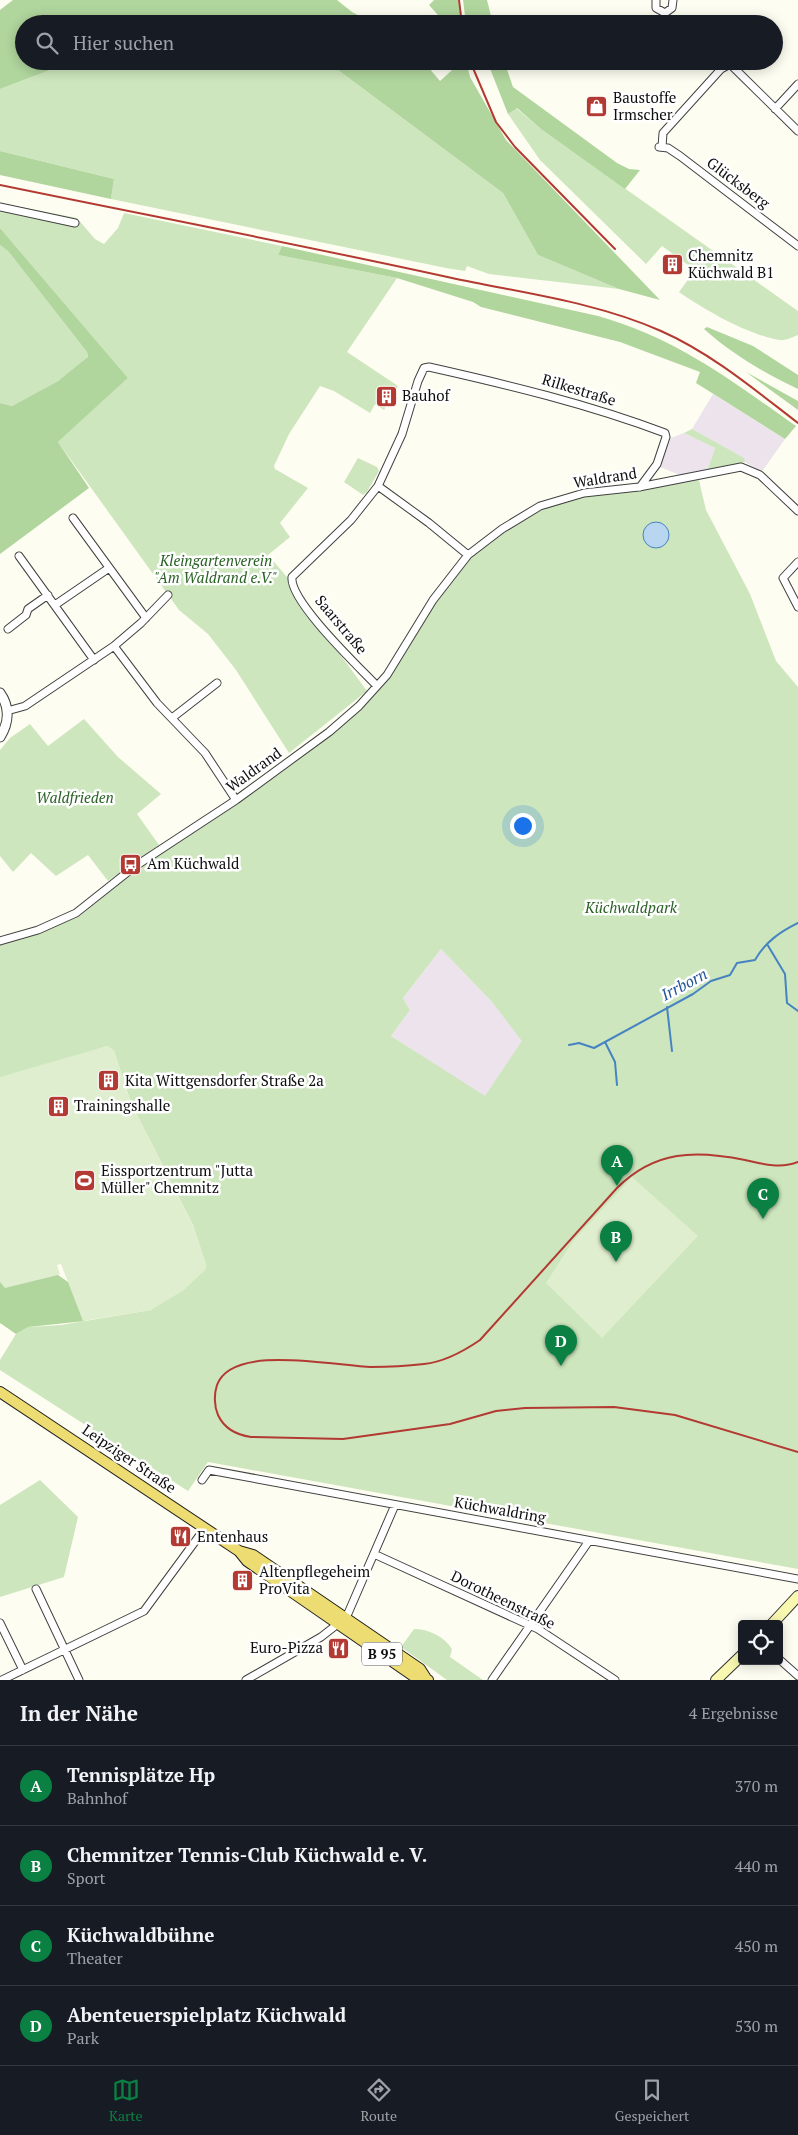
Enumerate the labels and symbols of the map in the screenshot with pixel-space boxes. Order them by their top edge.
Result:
place label: Baustoffe Irmscher [613,87,676,124]
shop icon: Baustoffe Irmscher [585,95,609,119]
street label: Glücksberg [703,152,775,213]
place label: Chemnitz Küchwald B1 [688,245,774,282]
building icon: Chemnitz Küchwald B1 [660,253,684,277]
street label: Rilkestraße [540,368,619,410]
building icon: Bauhof [374,384,398,408]
place label: Bauhof [402,385,451,405]
street label: Waldrand [572,462,638,492]
park label: Kleingartenverein "Am Waldrand e.V." [155,550,277,587]
street label: Saarstraße [311,591,372,658]
street label: Waldrand [222,742,285,796]
park label: Waldfrieden [36,787,114,807]
your location [510,813,536,839]
bus stop icon: Am Küchwald [119,852,143,876]
place label: Am Küchwald [147,853,239,873]
park label: Küchwaldpark [584,897,678,917]
water label: Irrborn [656,963,711,1006]
building icon: Kita Wittgensdorfer Straße 2a [97,1069,121,1093]
place label: Kita Wittgensdorfer Straße 2a [125,1070,324,1090]
building icon: Trainingshalle [46,1094,70,1118]
place label: Trainingshalle [74,1095,170,1115]
pin: A [601,1145,633,1186]
place label: Eissportzentrum "Jutta Müller" Chemnitz [101,1160,253,1197]
sports icon: Eissportzentrum "Jutta Müller" Chemnitz [73,1168,97,1192]
pin: C [747,1178,779,1219]
pin: B [600,1221,632,1262]
pin: D [545,1325,577,1366]
street label: Leipziger Straße [79,1419,180,1497]
street label: Küchwaldring [453,1491,549,1527]
restaurant icon: Entenhaus [169,1525,193,1549]
place label: Entenhaus [197,1526,268,1546]
place label: Altenpflegeheim ProVita [259,1561,370,1598]
street label: Dorotheenstraße [448,1565,559,1633]
building icon: Altenpflegeheim ProVita [231,1569,255,1593]
restaurant icon: Euro-Pizza [327,1636,351,1660]
place label: Euro-Pizza [250,1637,323,1657]
road number: B 95 [362,1642,402,1666]

